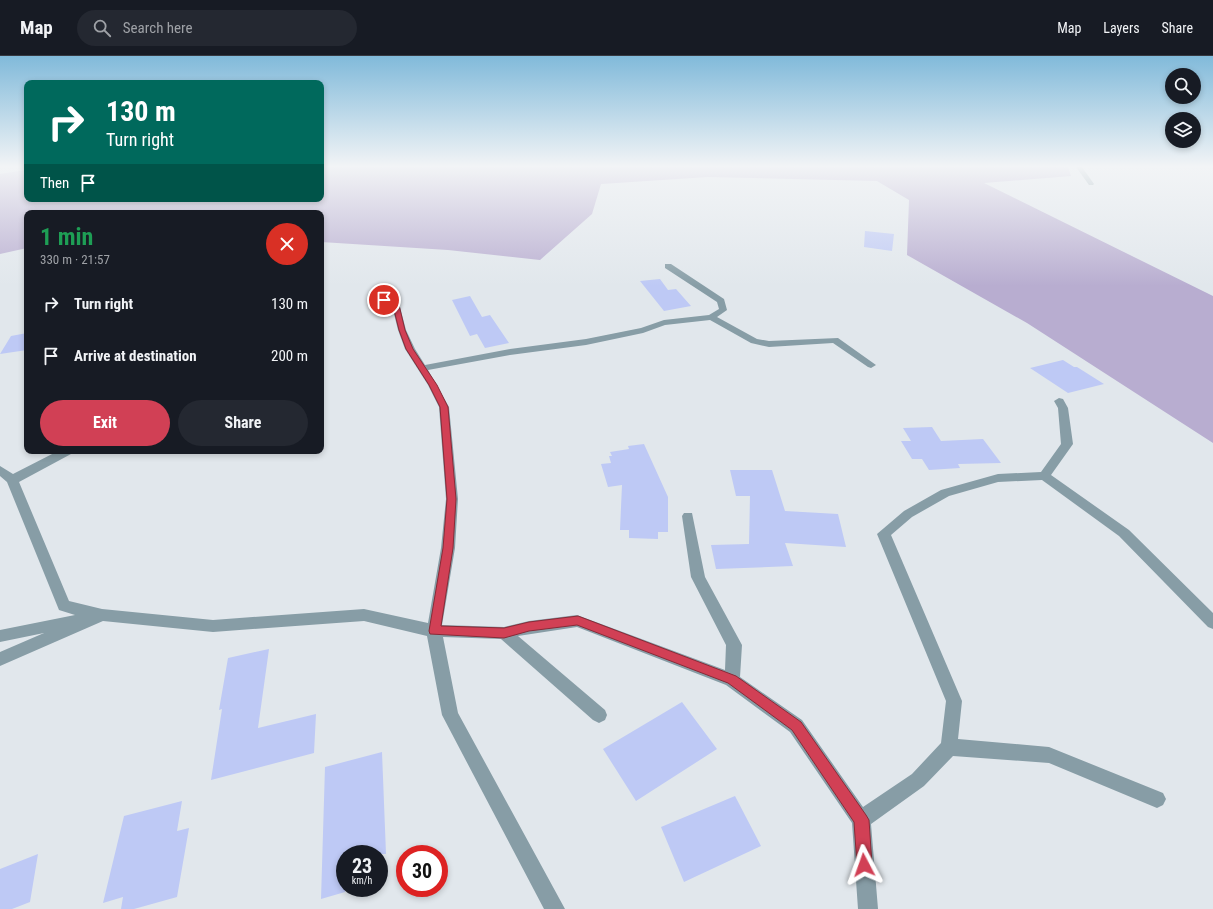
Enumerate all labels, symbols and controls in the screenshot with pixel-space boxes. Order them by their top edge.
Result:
search box [77,10,357,46]
text: Map [20,16,53,39]
icon: search [91,17,113,39]
text: Search here [123,19,193,37]
text: Map [1057,20,1081,36]
text: Layers [1103,20,1140,36]
text: Share [1162,20,1193,36]
map controls [1165,68,1201,148]
button: search [1165,68,1201,104]
text: 130 m [106,95,176,128]
icon: right [40,96,92,148]
button: layers [1165,112,1201,148]
text: Turn right [106,129,174,150]
icon: arrive [77,172,99,194]
text: Then [40,174,69,192]
text: 1 min [40,223,93,251]
button: close [266,223,308,265]
text: 330 m · 21:57 [40,252,110,267]
pin [367,283,401,317]
icon: arrive [373,289,395,311]
icon: right [40,293,62,315]
text: Turn right [74,295,133,313]
text: 130 m [271,295,308,313]
icon: arrive [40,345,62,367]
text: Arrive at destination [74,347,197,365]
text: 200 m [271,347,308,365]
button: Exit [40,400,170,446]
button: Share [178,400,308,446]
position arrow [843,844,885,886]
speed limit sign: 30 [396,845,448,897]
text: 23 [352,854,372,878]
text: km/h [352,875,372,886]

